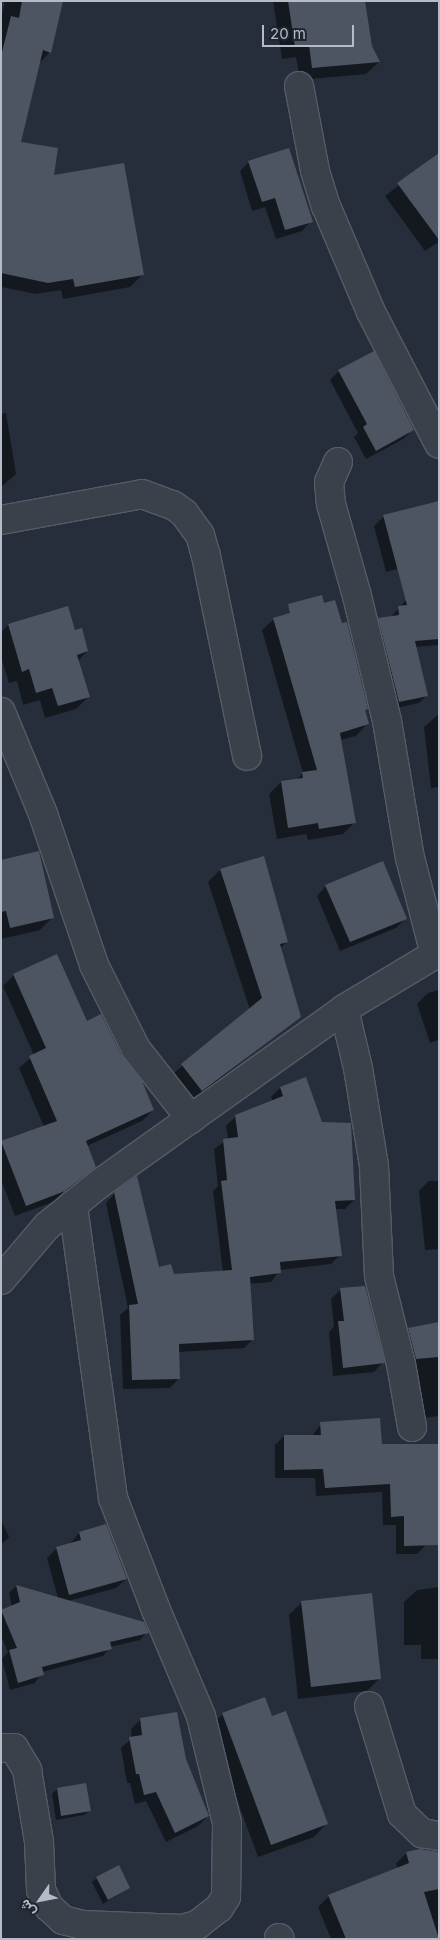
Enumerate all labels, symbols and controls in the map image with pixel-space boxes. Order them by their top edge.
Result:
scale bar [265,15,358,47]
text: 20 m [270,24,306,43]
north arrow [15,1875,65,1925]
text: ش [15,1897,39,1920]

